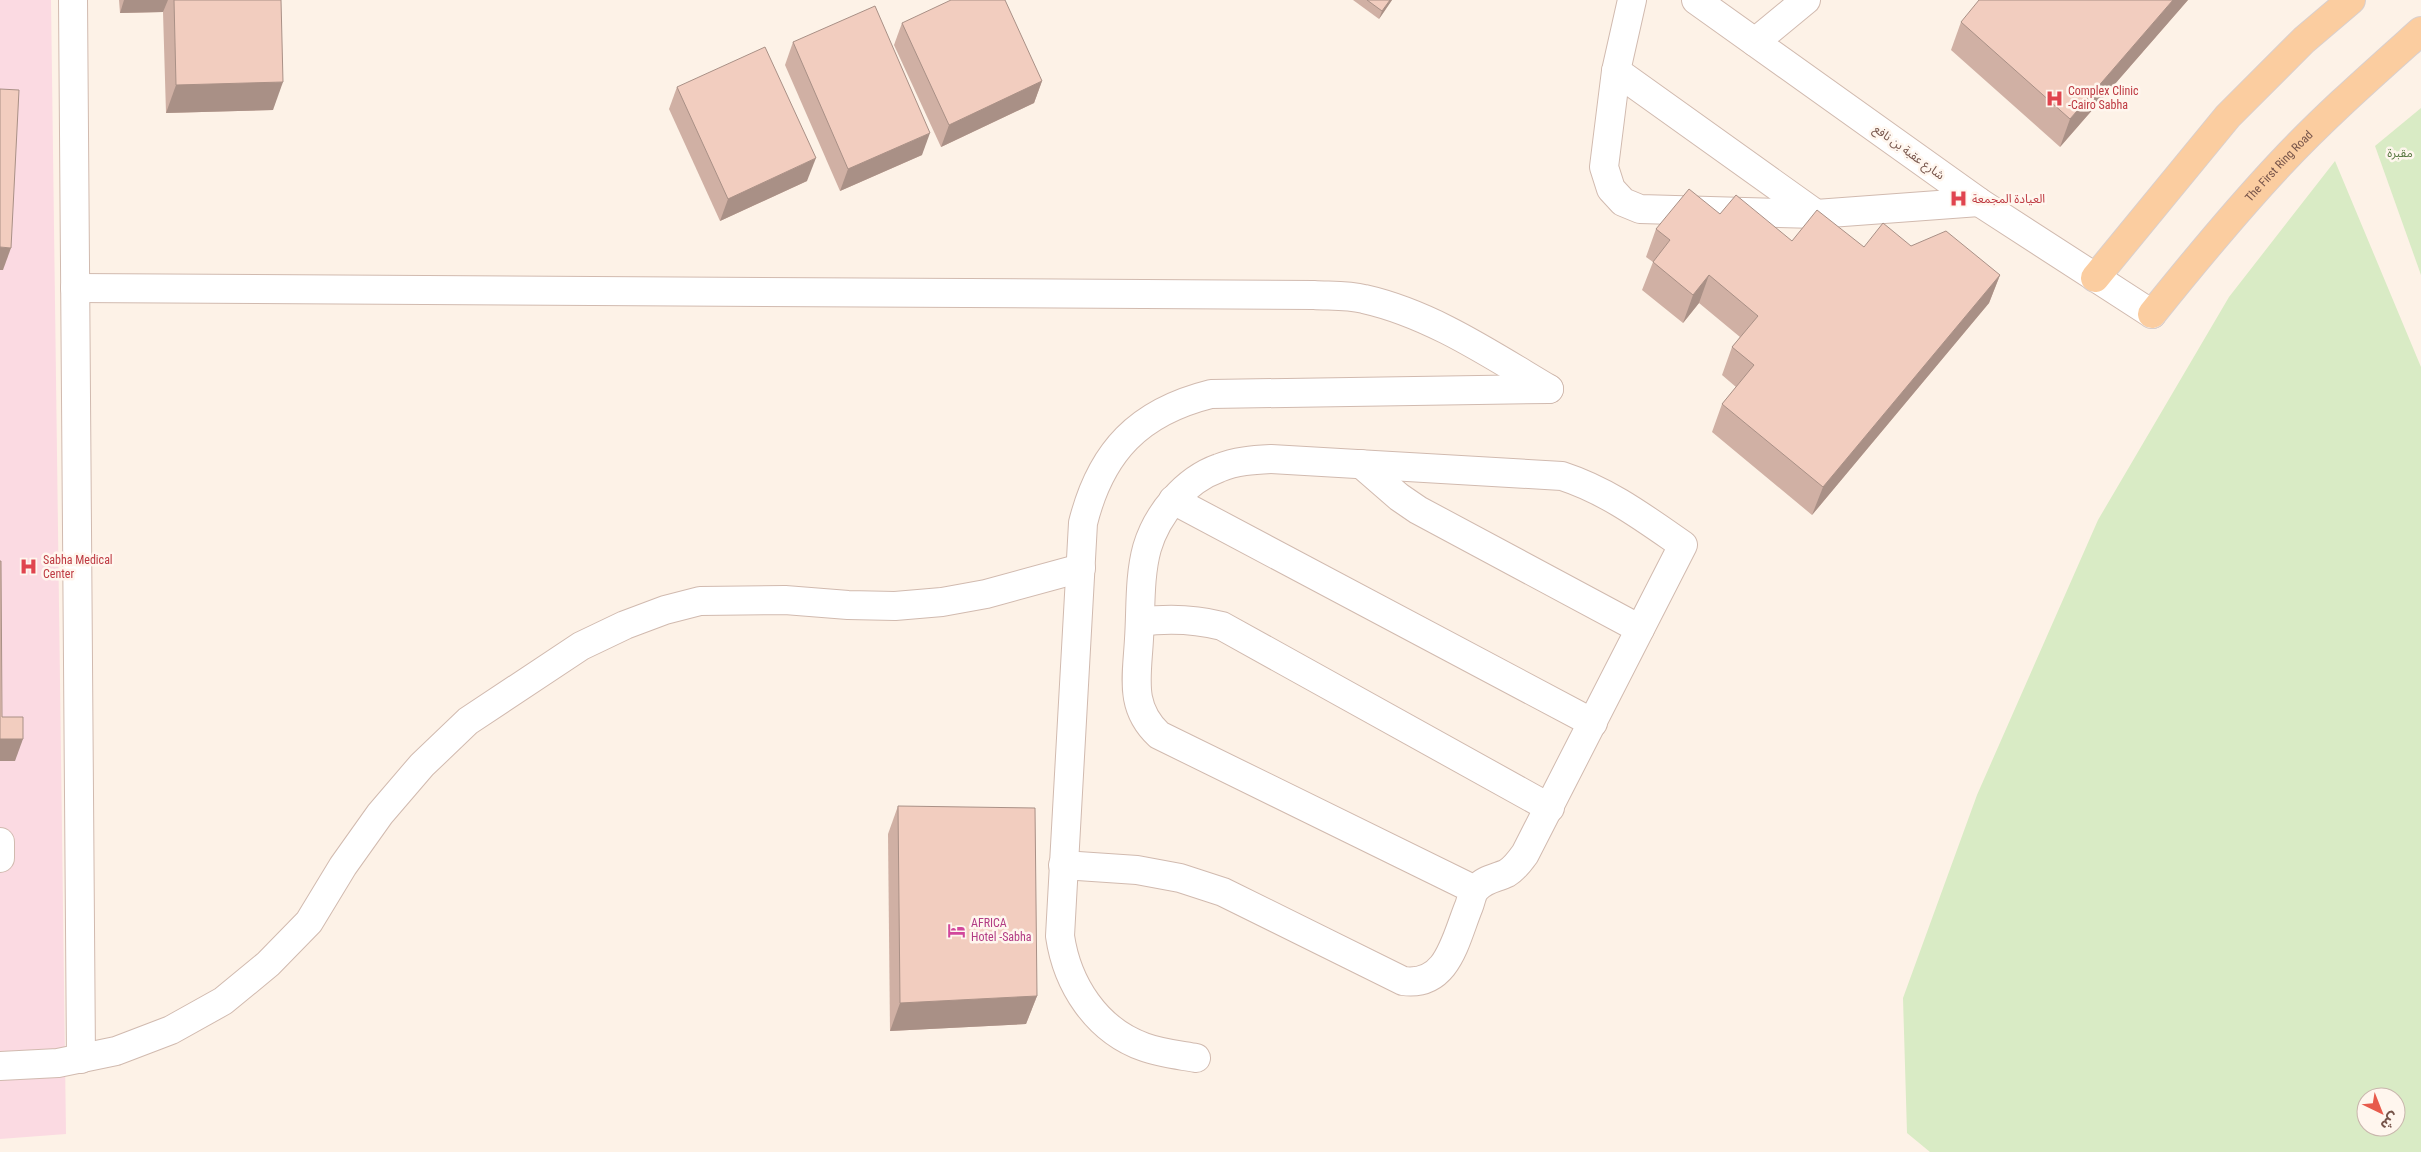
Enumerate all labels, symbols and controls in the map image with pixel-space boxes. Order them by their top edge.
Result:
place label: Complex Clinic -Cairo Sabha [2068,84,2139,112]
hospital icon: Complex Clinic -Cairo Sabha [2044,88,2064,108]
street label: شارع عقبة بن نافع [1870,122,1947,184]
street label: The First Ring Road [2242,128,2316,204]
park label: مقبرة [2387,146,2413,160]
hospital icon: العيادة المجمعة [1948,189,1968,209]
place label: العيادة المجمعة [1972,192,2045,206]
place label: Sabha Medical Center [43,553,113,581]
hospital icon: Sabha Medical Center [19,557,39,577]
place label: AFRICA Hotel -Sabha [971,916,1032,944]
hotel icon: AFRICA Hotel -Sabha [947,920,967,940]
north arrow [2356,1087,2406,1137]
text: ش [2377,1109,2402,1134]

